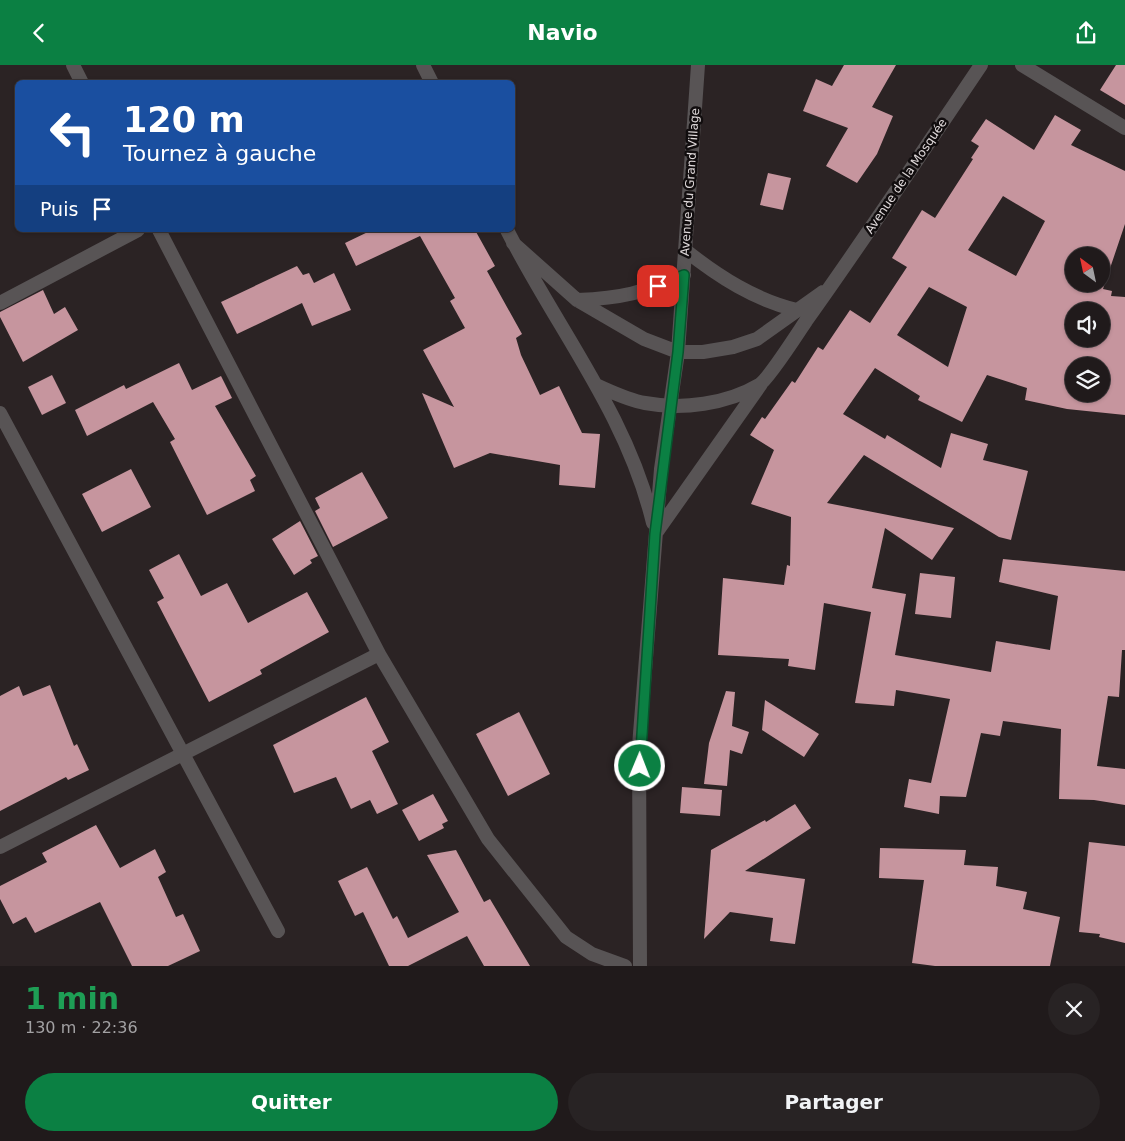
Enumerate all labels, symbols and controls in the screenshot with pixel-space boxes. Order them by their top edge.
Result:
icon: back [25,19,53,47]
icon: share [1072,19,1100,47]
text: Navio [527,20,598,45]
icon: left [40,100,105,165]
text: 120 m [123,100,245,140]
street label: Avenue du Grand Village [678,108,702,256]
street label: Avenue de la Mosquée [862,116,950,236]
text: Tournez à gauche [123,141,316,166]
icon: arrive [88,195,116,223]
text: Puis [40,198,78,220]
north arrow [1065,247,1110,293]
map controls [1065,247,1110,402]
pin [637,265,679,307]
icon: arrive [644,272,672,300]
button: sound [1065,302,1110,347]
button: layers [1065,357,1110,402]
position arrow [613,739,665,791]
text: 1 min [25,981,119,1016]
button: close [1048,983,1100,1035]
text: 130 m · 22:36 [25,1018,138,1037]
button: Quitter [25,1073,558,1131]
button: Partager [568,1073,1100,1131]

